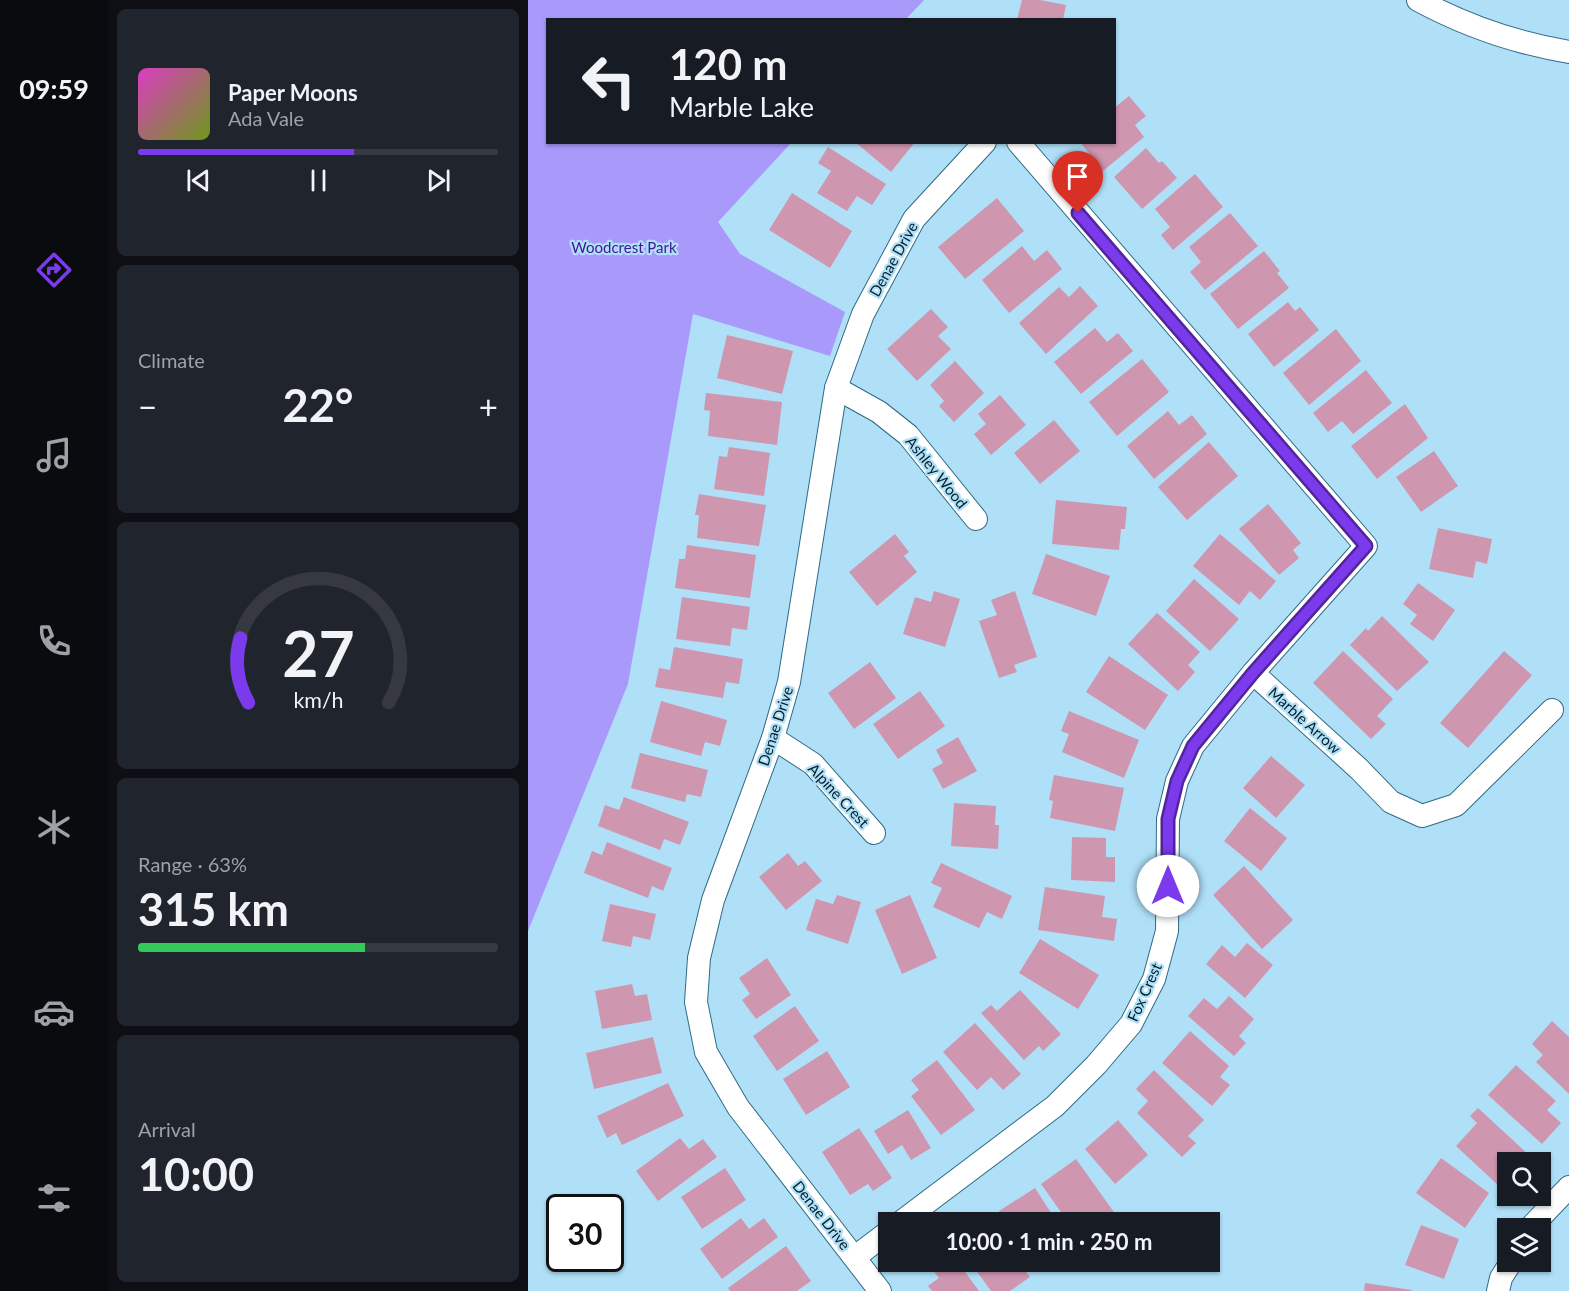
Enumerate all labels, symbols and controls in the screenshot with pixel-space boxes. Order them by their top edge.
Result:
text: 120 m [669,39,787,89]
icon: left [570,42,648,120]
text: 09:59 [19,72,89,105]
text: Paper Moons [228,79,358,106]
text: Marble Lake [669,90,814,123]
text: Ada Vale [228,106,304,130]
pin [1052,151,1103,213]
icon: arrive [1061,160,1094,193]
icon: previous [182,164,215,197]
icon: pause [302,164,335,197]
icon: next [422,164,455,197]
street label: Denae Drive [865,218,921,299]
park label: Woodcrest Park [571,238,677,256]
icon: directions [33,249,75,291]
text: Climate [138,348,205,372]
text: 22° [283,378,353,432]
text: − [138,386,157,426]
text: + [479,386,498,426]
street label: Ashley Wood [903,432,971,512]
icon: music [33,434,75,476]
text: 27 [282,615,354,690]
icon: phone [33,620,75,662]
street label: Marble Arrow [1265,683,1345,757]
street label: Denae Drive [754,684,796,768]
text: km/h [293,687,343,713]
street label: Alpine Crest [805,759,874,831]
icon: climate [33,806,75,848]
text: Range · 63% [138,852,247,876]
position arrow [1136,854,1200,918]
text: 315 km [138,882,289,936]
street label: Fox Crest [1123,959,1165,1024]
icon: car [33,991,75,1033]
text: Arrival [138,1117,196,1141]
text: 10:00 [138,1147,254,1201]
map controls [1497,1152,1551,1272]
button: search [1497,1152,1551,1206]
icon: filters [33,1177,75,1219]
street label: Denae Drive [789,1177,855,1253]
speed limit sign: 30 [546,1194,624,1272]
button: layers [1497,1218,1551,1272]
text: 10:00 · 1 min · 250 m [946,1228,1152,1255]

